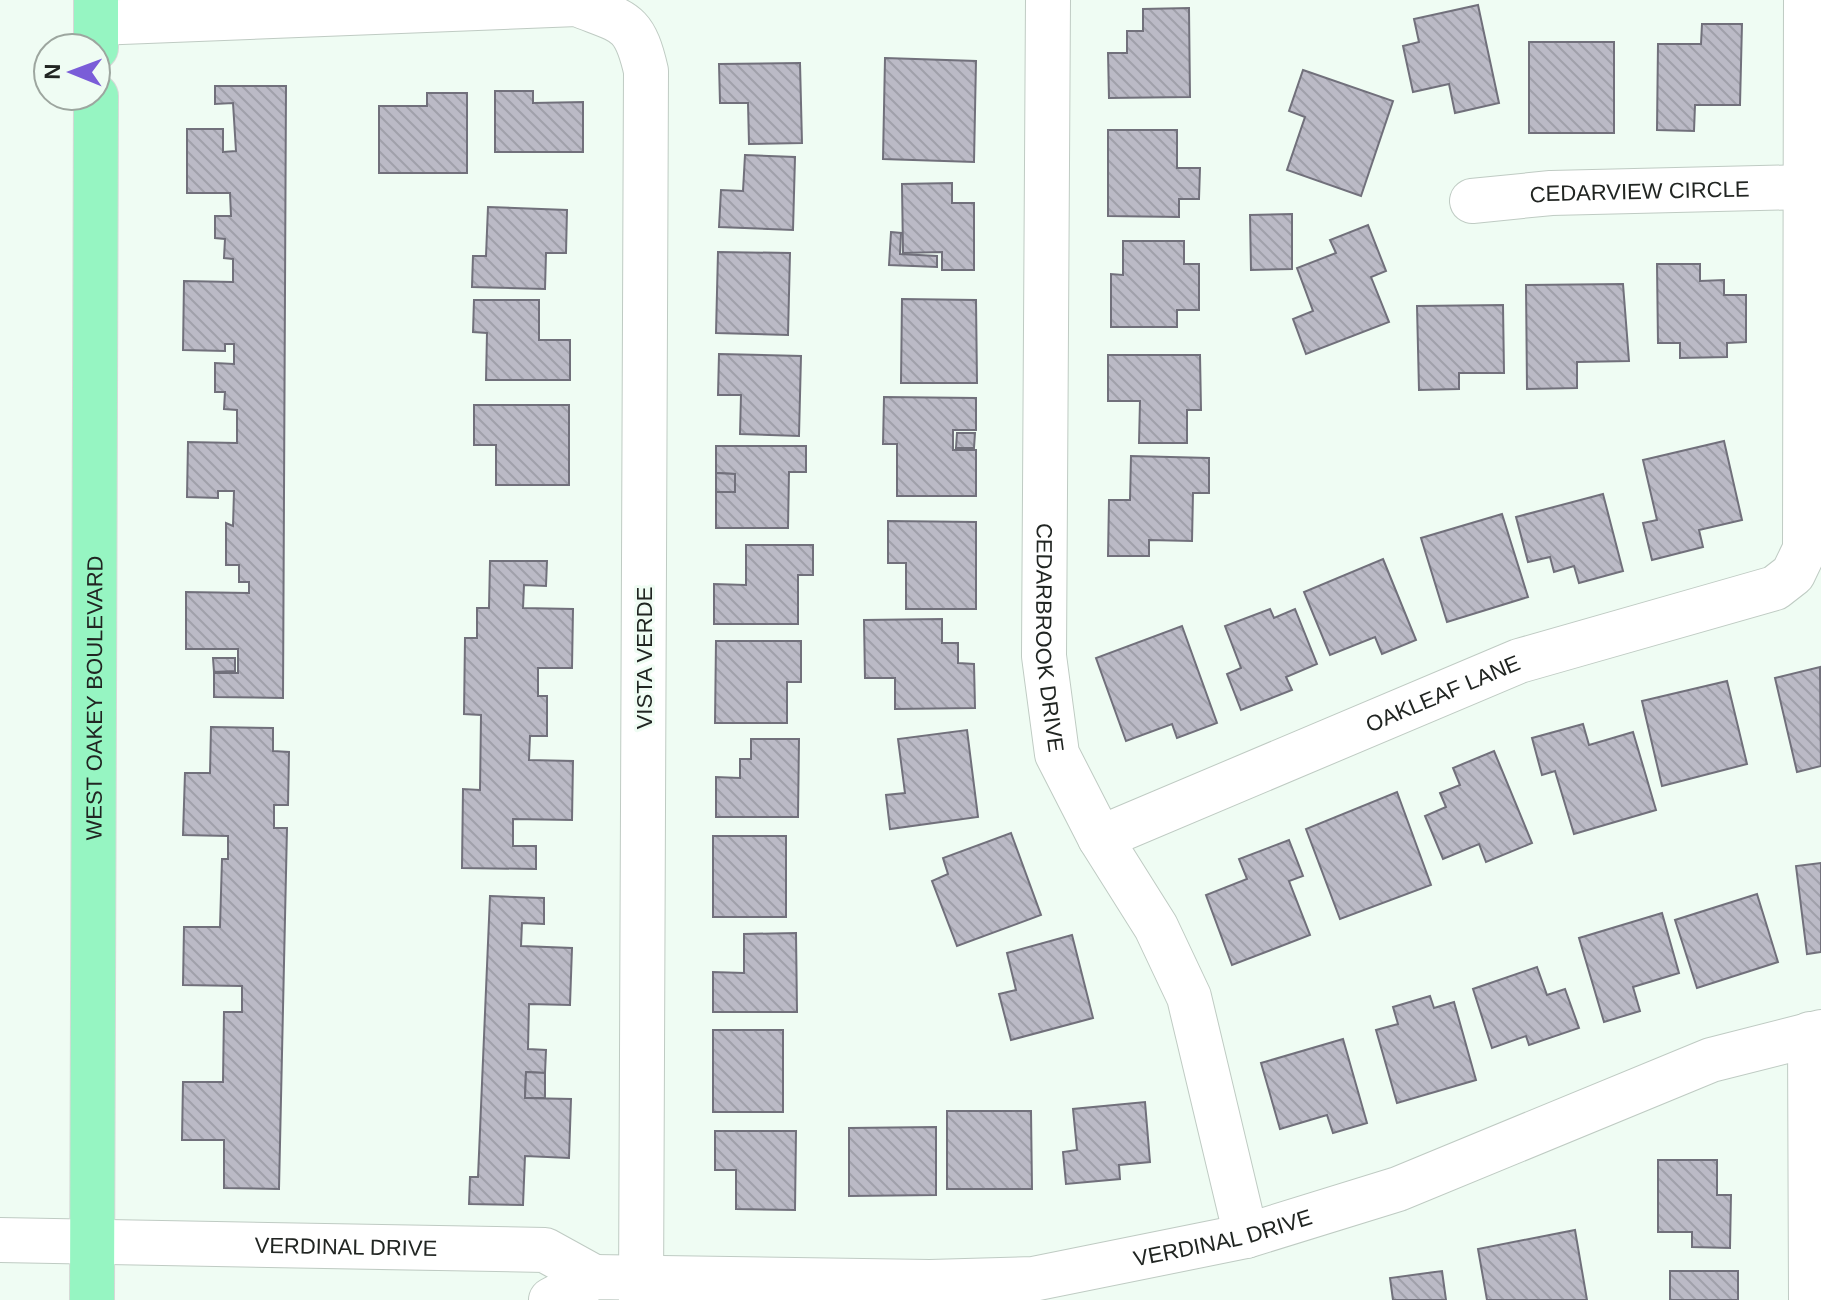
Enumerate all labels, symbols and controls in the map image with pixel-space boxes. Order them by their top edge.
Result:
north arrow [32,32,112,112]
text: N [40,63,65,80]
street label: CEDARVIEW CIRCLE [1529,176,1750,208]
street label: CEDARBROOK DRIVE [1031,523,1069,754]
street label: WEST OAKEY BOULEVARD [81,555,107,841]
street label: VISTA VERDE [632,587,657,729]
street label: OAKLEAF LANE [1362,650,1524,737]
street label: VERDINAL DRIVE [1131,1204,1315,1271]
street label: VERDINAL DRIVE [254,1232,437,1261]

